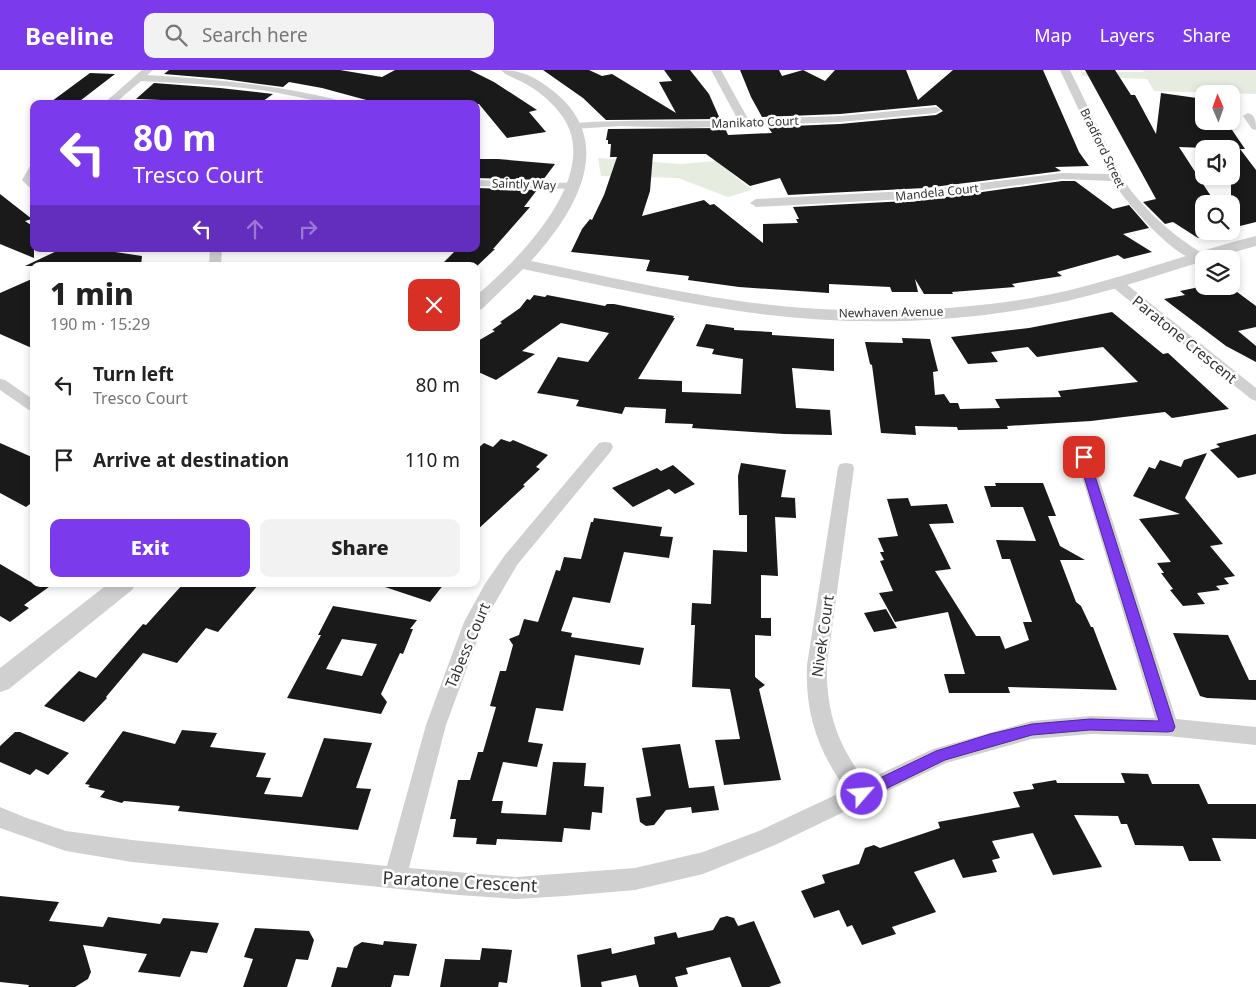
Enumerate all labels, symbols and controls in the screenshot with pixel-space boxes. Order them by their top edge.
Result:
search box [144,13,494,58]
text: Beeline [25,19,114,52]
icon: search [162,21,190,49]
text: Search here [202,22,308,48]
text: Map [1034,23,1072,47]
text: Layers [1100,23,1155,47]
text: Share [1183,23,1231,47]
north arrow [1195,85,1240,130]
map controls [1195,85,1240,295]
street label: Bradford Street [1076,105,1130,191]
street label: Manikato Court [711,112,800,132]
text: 80 m [133,114,216,161]
icon: left [50,120,115,185]
button: sound [1195,140,1240,185]
text: Tresco Court [133,159,263,189]
street label: Saintly Way [492,174,557,194]
street label: Mandela Court [894,179,980,205]
button: search [1195,195,1240,240]
icon: left [188,215,216,243]
icon: ahead [241,215,269,243]
icon: right [294,215,322,243]
button: layers [1195,250,1240,295]
text: 1 min [50,273,134,314]
button: close [408,279,460,331]
street label: Paratone Crescent [1128,291,1242,388]
street label: Newhaven Avenue [838,303,944,321]
text: 190 m · 15:29 [50,313,150,335]
text: Turn left [93,361,174,387]
icon: left [50,371,78,399]
text: 80 m [416,372,460,398]
text: Tresco Court [93,387,188,409]
pin [1063,436,1105,478]
icon: arrive [1070,443,1098,471]
icon: arrive [50,446,78,474]
text: Arrive at destination [93,447,289,473]
text: 110 m [405,447,460,473]
button: Exit [50,519,250,577]
button: Share [260,519,460,577]
street label: Nivek Court [806,593,838,678]
street label: Tabess Court [440,599,494,691]
position arrow [835,767,887,819]
street label: Paratone Crescent [382,865,539,897]

